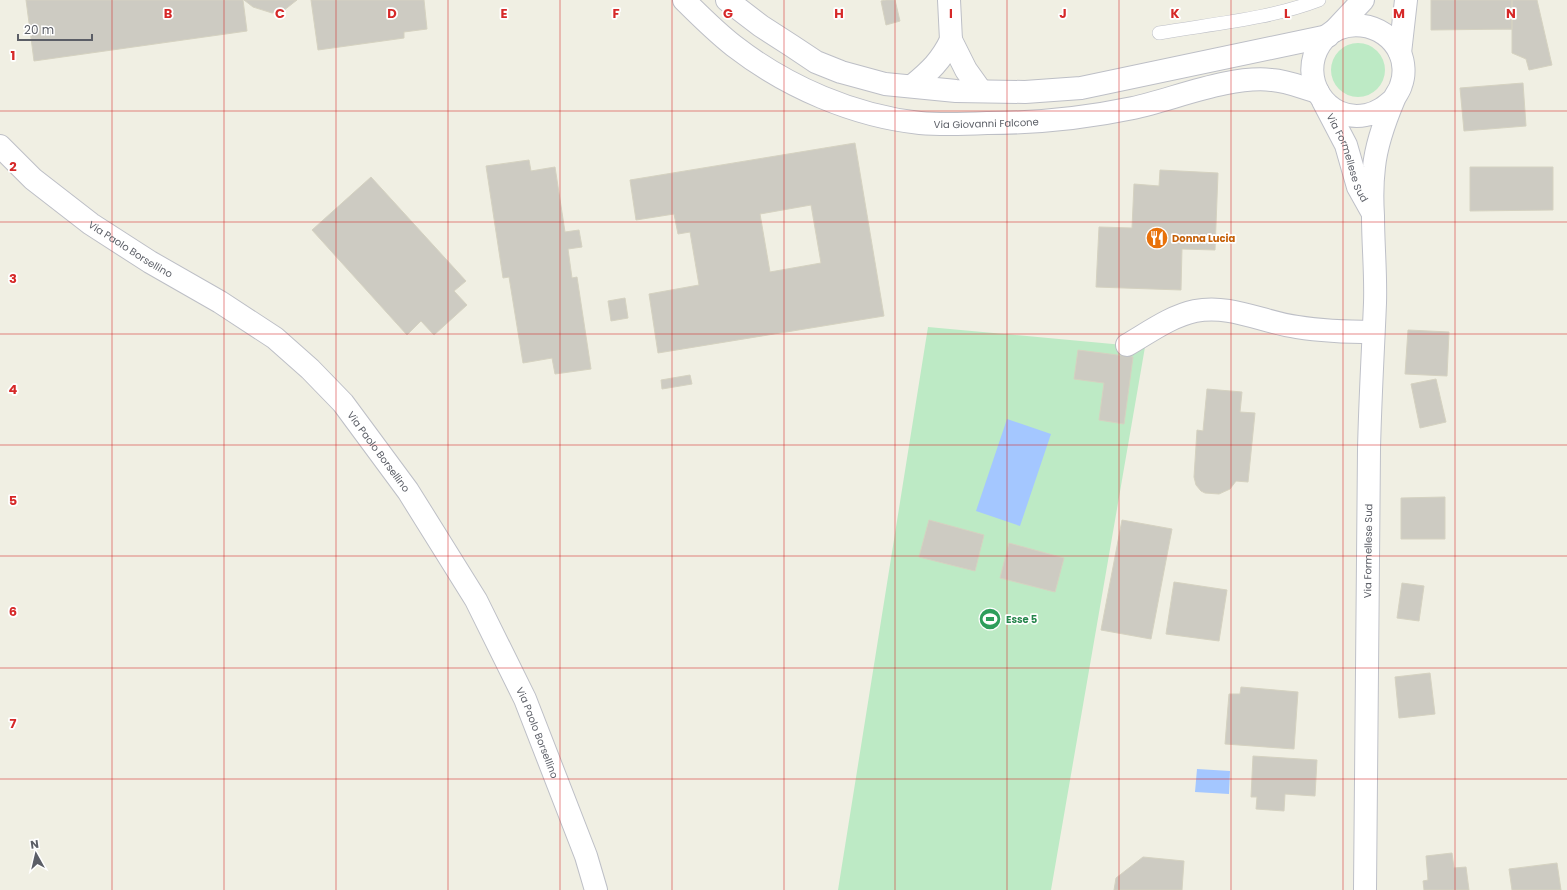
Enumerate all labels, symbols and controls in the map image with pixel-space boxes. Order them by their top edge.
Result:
text: B [164,4,173,23]
text: C [275,4,285,23]
text: D [387,4,397,23]
text: E [500,4,508,23]
text: F [612,4,620,23]
text: G [723,4,733,23]
text: H [834,4,844,23]
text: I [949,4,953,23]
text: J [1059,4,1067,23]
text: K [1170,4,1180,23]
text: L [1284,4,1290,23]
text: M [1393,4,1405,23]
text: N [1506,4,1516,23]
scale bar [18,16,92,42]
text: 20 m [24,21,54,38]
text: 1 [11,46,15,65]
street label: Via Formellese Sud [1323,111,1372,205]
street label: Via Giovanni Falcone [933,114,1039,132]
text: 2 [9,157,17,176]
street label: Via Paolo Borsellino [86,217,176,281]
restaurant icon: Donna Lucia [1144,225,1170,251]
place label: Donna Lucia [1172,231,1236,246]
text: 3 [9,269,17,288]
text: 4 [9,380,18,399]
street label: Via Paolo Borsellino [344,408,414,495]
text: 5 [9,491,17,510]
street label: Via Formellese Sud [1360,503,1376,598]
text: 6 [9,602,17,621]
sports icon: Esse 5 [977,606,1003,632]
place label: Esse 5 [1006,612,1038,627]
street label: Via Paolo Borsellino [513,684,563,780]
text: 7 [10,714,17,733]
north arrow [16,834,56,874]
text: N [29,836,40,853]

